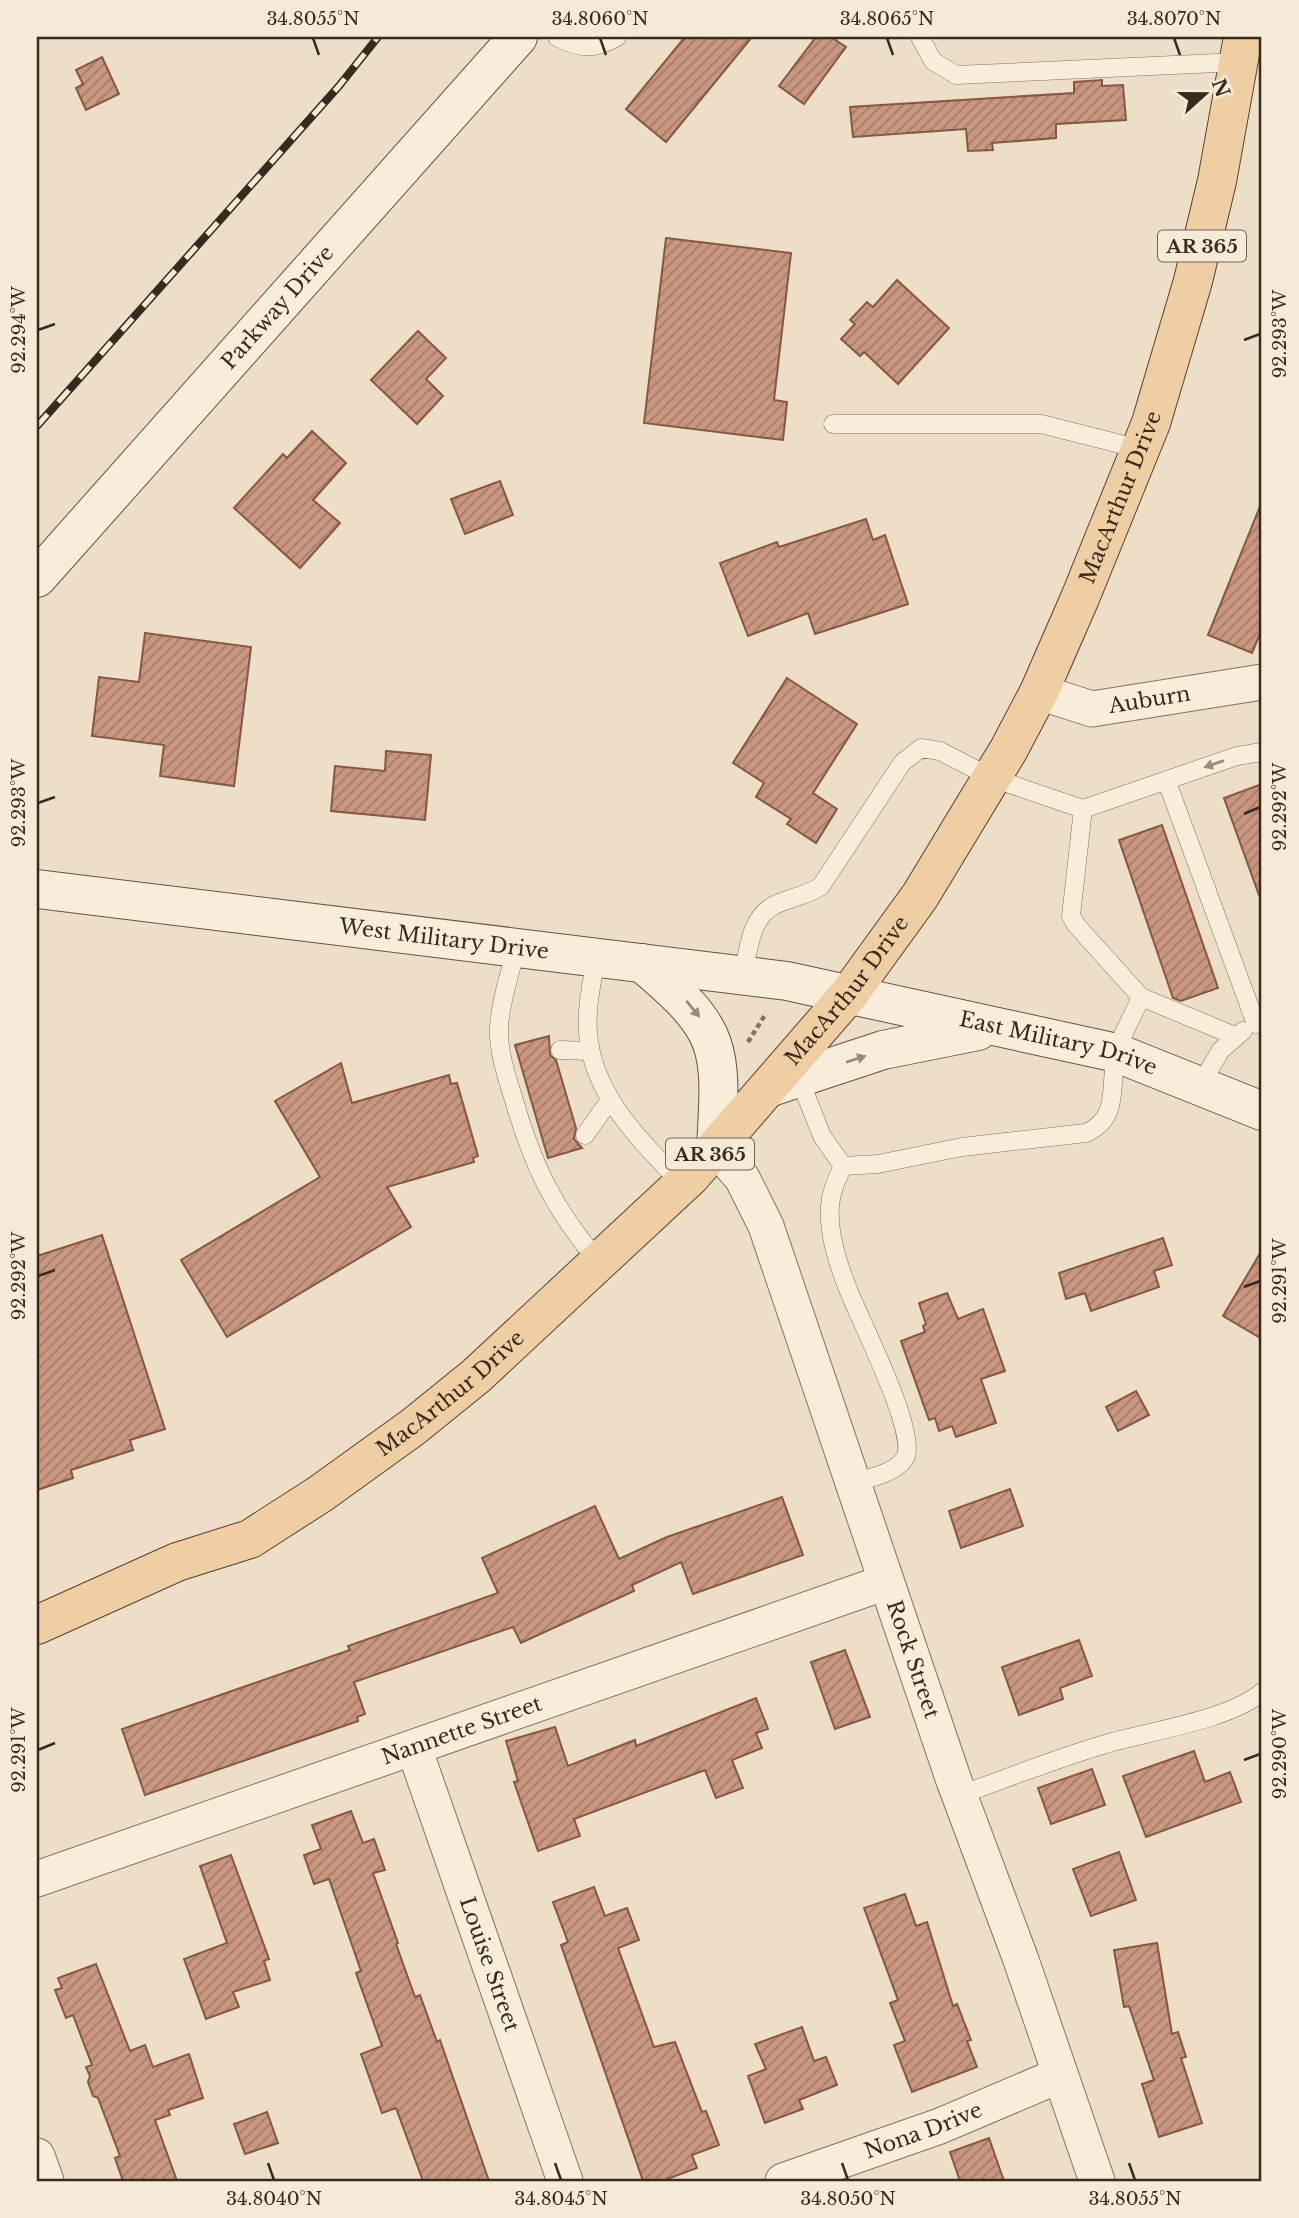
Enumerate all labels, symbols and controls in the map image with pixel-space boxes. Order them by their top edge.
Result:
text: 34.8055°N [266,8,360,30]
text: 34.8060°N [551,8,649,30]
text: 34.8065°N [840,8,934,30]
text: 34.8070°N [1127,8,1221,30]
north arrow [1170,60,1240,130]
text: N [1206,76,1234,101]
road number: AR 365 [1158,230,1246,262]
street label: Parkway Drive [216,240,339,375]
text: 92.294°W [8,285,30,374]
text: 92.293°W [1269,289,1291,378]
street label: MacArthur Drive [1074,408,1167,588]
street label: Auburn [1106,681,1192,719]
text: 92.293°W [8,758,30,847]
one-way arrow [1203,759,1224,770]
text: 92.292°W [1269,762,1291,851]
street label: MacArthur Drive [780,911,914,1071]
street label: West Military Drive [337,913,550,965]
one-way arrow [685,1000,700,1017]
street label: East Military Drive [957,1006,1161,1081]
one-way arrow [846,1053,867,1064]
road number: AR 365 [666,1138,754,1170]
text: 92.292°W [8,1231,30,1320]
text: 92.291°W [1269,1237,1291,1324]
street label: MacArthur Drive [371,1325,530,1462]
street label: Rock Street [881,1597,945,1722]
street label: Nannette Street [378,1690,545,1770]
text: 92.291°W [8,1706,30,1793]
text: 92.290°W [1269,1708,1291,1799]
street label: Louise Street [454,1893,525,2035]
street label: Nona Drive [861,2097,986,2165]
text: 34.8040°N [226,2188,322,2210]
text: 34.8045°N [514,2188,608,2210]
text: 34.8050°N [800,2188,896,2210]
text: 34.8055°N [1088,2188,1182,2210]

